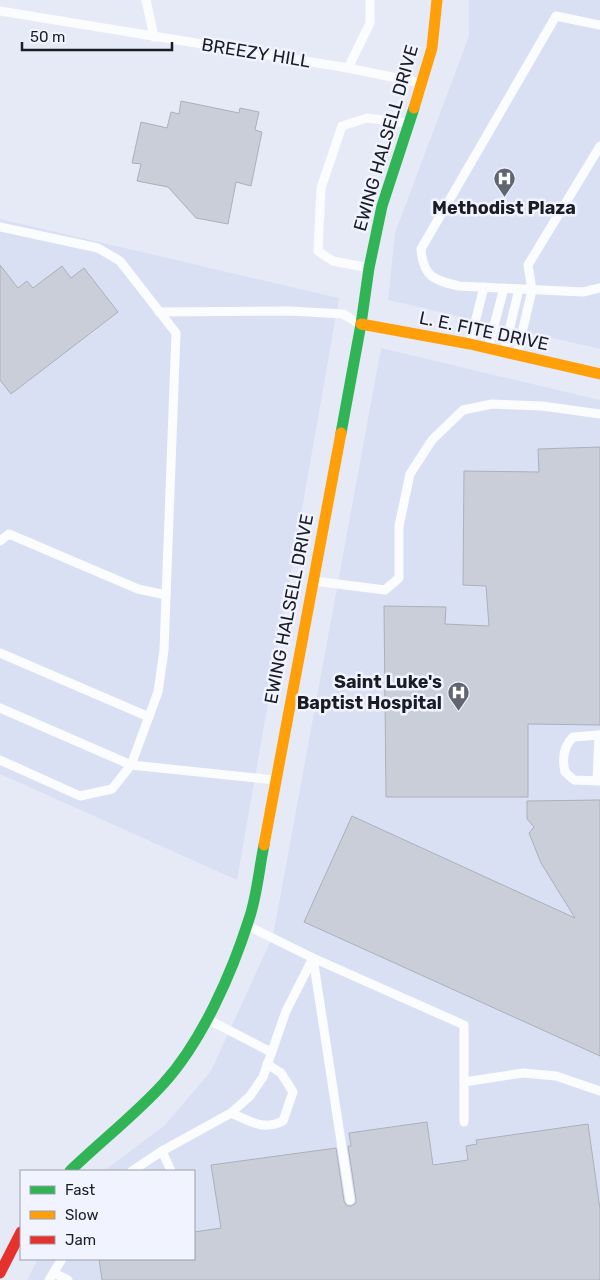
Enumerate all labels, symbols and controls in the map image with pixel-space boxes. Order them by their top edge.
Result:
scale bar [22,20,172,52]
text: 50 m [30,28,65,46]
street label: BREEZY HILL [200,34,312,72]
street label: EWING HALSELL DRIVE [349,42,423,234]
hospital icon: Methodist Plaza [492,166,516,197]
place label: Methodist Plaza [432,197,576,219]
street label: L. E. FITE DRIVE [417,307,551,355]
street label: EWING HALSELL DRIVE [260,512,318,706]
place label: Saint Luke's Baptist Hospital [297,671,442,714]
hospital icon: Saint Luke's Baptist Hospital [446,680,470,711]
legend [20,1170,195,1260]
text: Fast [65,1181,95,1199]
text: Slow [65,1206,98,1224]
text: Jam [65,1231,96,1249]

